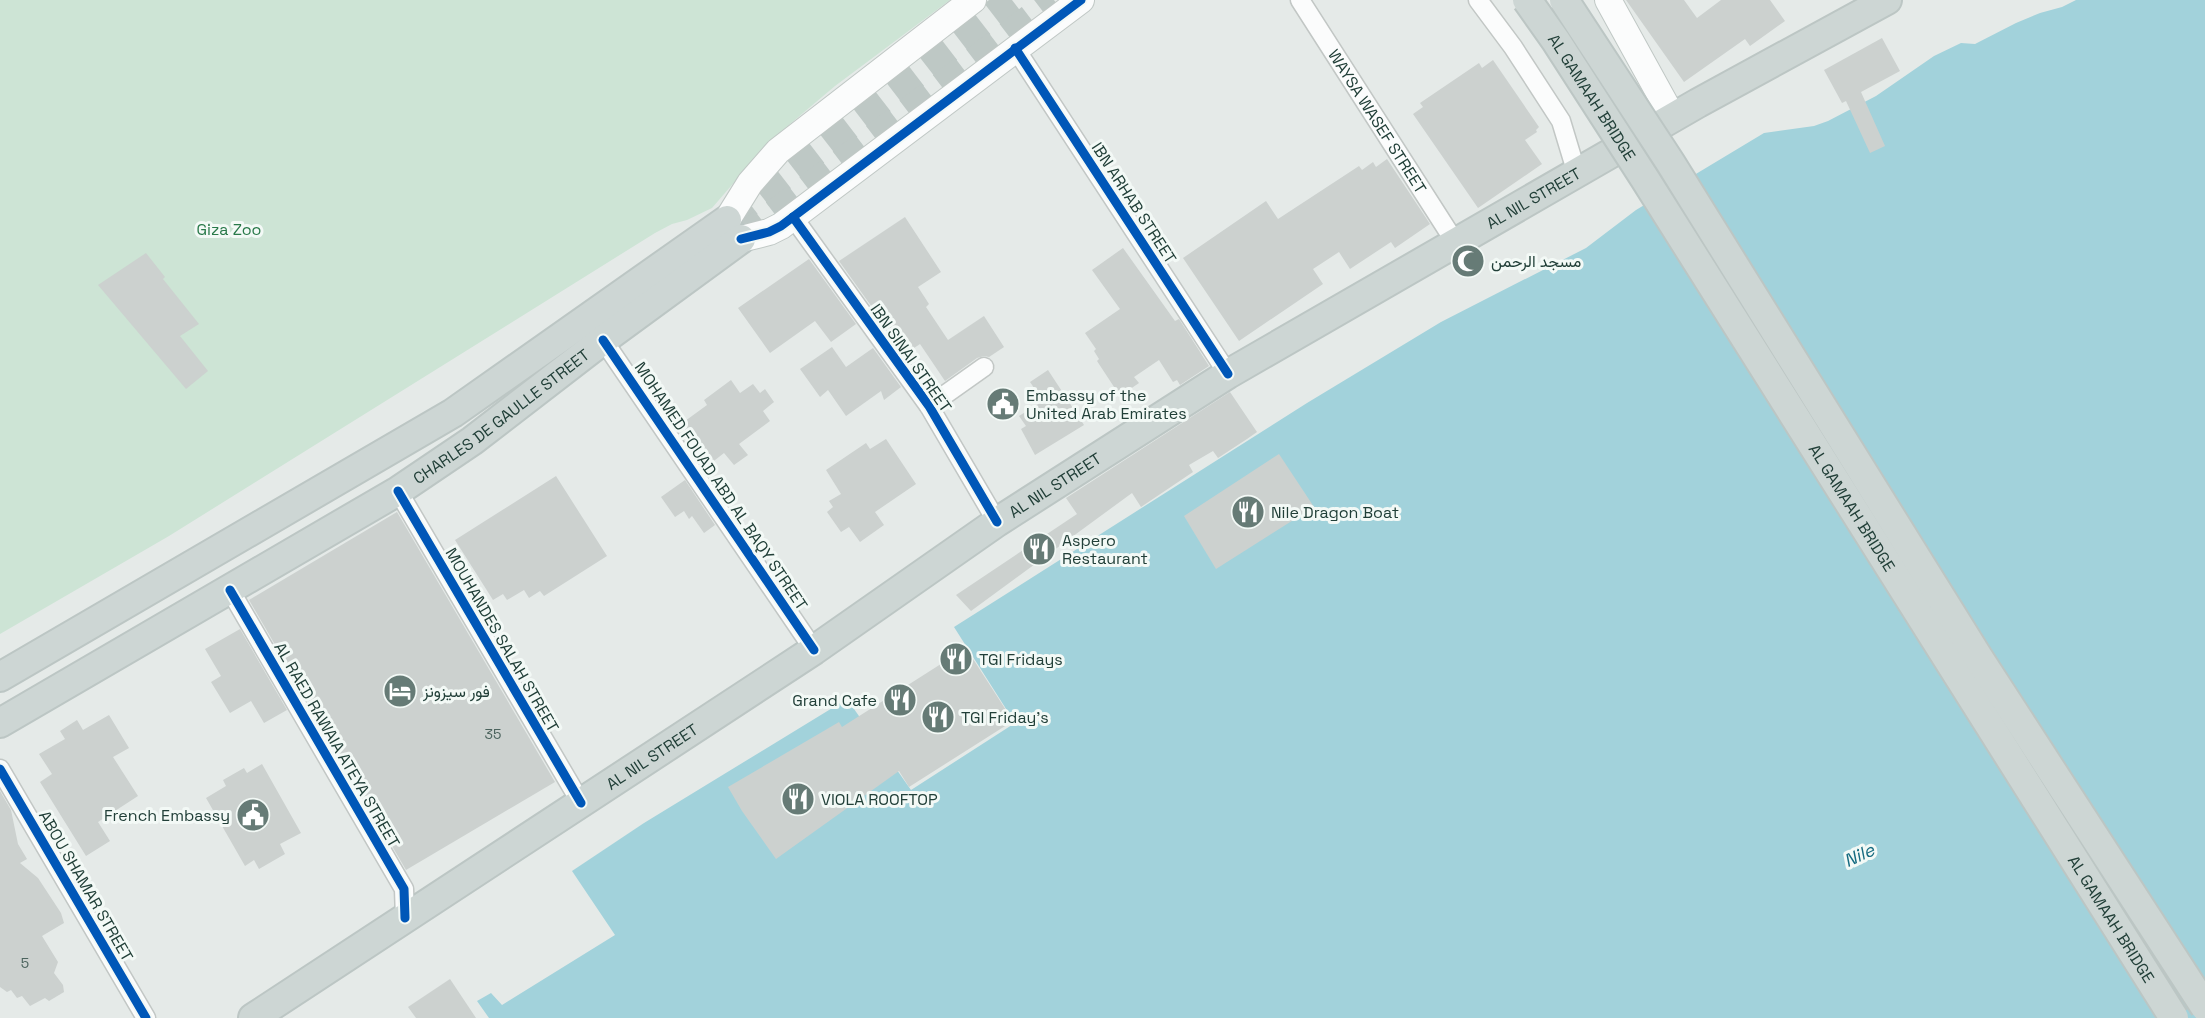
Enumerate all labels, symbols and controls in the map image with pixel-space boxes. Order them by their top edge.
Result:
street label: AL GAMAAH BRIDGE [1544,30,1641,164]
street label: WAYSA WASEF STREET [1324,45,1432,197]
street label: IBN ARHAB STREET [1087,138,1181,268]
street label: AL NIL STREET [1482,162,1584,234]
park label: Giza Zoo [197,219,261,240]
mosque icon: مسجد الرحمن [1450,243,1486,279]
place label: مسجد الرحمن [1491,251,1581,272]
street label: IBN SINAI STREET [866,300,956,416]
street label: CHARLES DE GAULLE STREET [409,344,593,488]
street label: MOHAMED FOUAD ABD AL BAQY STREET [630,358,812,614]
place label: Embassy of the United Arab Emirates [1026,385,1187,424]
public building icon: Embassy of the United Arab Emirates [985,386,1021,422]
street label: AL GAMAAH BRIDGE [1804,440,1900,575]
street label: AL NIL STREET [1005,448,1105,522]
restaurant icon: Nile Dragon Boat [1230,494,1266,530]
place label: Nile Dragon Boat [1271,502,1399,523]
place label: Aspero Restaurant [1062,530,1148,569]
restaurant icon: Aspero Restaurant [1021,531,1057,567]
street label: MOUHANDES SALAH STREET [441,544,563,736]
street label: AL RAED RAWAIA ATEYA STREET [270,639,404,851]
restaurant icon: TGI Fridays [938,641,974,677]
place label: TGI Fridays [979,649,1063,670]
hotel icon: فور سيزونز [382,673,418,709]
place label: فور سيزونز [422,681,490,702]
restaurant icon: Grand Cafe [882,682,918,718]
place label: Grand Cafe [792,690,877,711]
restaurant icon: TGI Friday's [920,699,956,735]
place label: TGI Friday's [961,707,1049,728]
street label: AL NIL STREET [602,719,702,794]
house number: 35 [485,725,501,743]
restaurant icon: VIOLA ROOFTOP [780,781,816,817]
place label: VIOLA ROOFTOP [821,789,938,810]
public building icon: French Embassy [235,797,271,833]
place label: French Embassy [104,805,230,826]
street label: ABOU SHAMAR STREET [34,807,138,965]
water label: Nile [1840,837,1879,872]
street label: AL GAMAAH BRIDGE [2063,851,2159,986]
house number: 5 [21,954,29,972]

